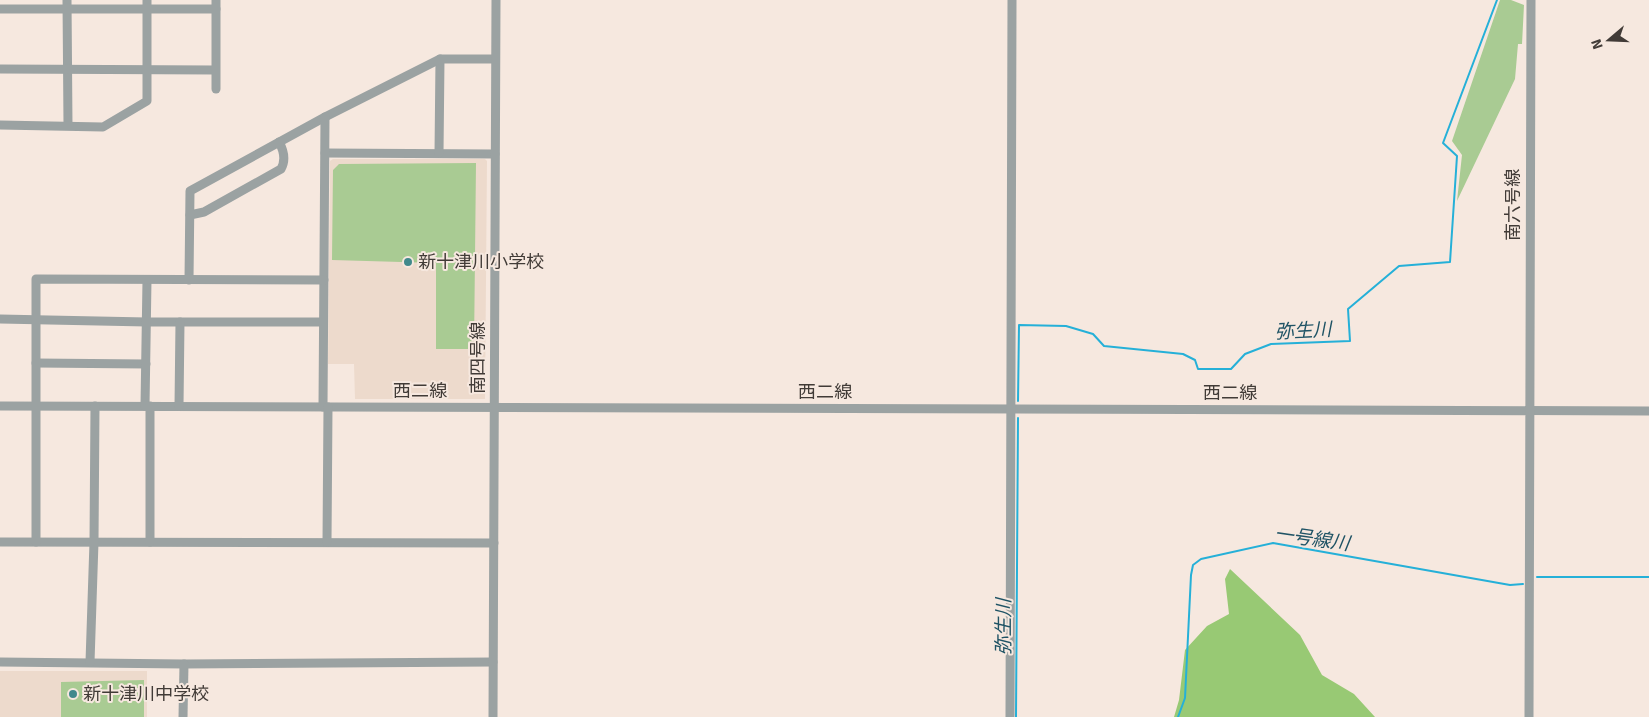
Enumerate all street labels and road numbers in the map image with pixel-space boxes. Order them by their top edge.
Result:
street label: 南六号線 [1502,169,1524,241]
street label: 南四号線 [467,322,489,394]
street label: 西二線 [393,380,447,402]
street label: 西二線 [798,381,852,403]
street label: 西二線 [1203,382,1257,404]

